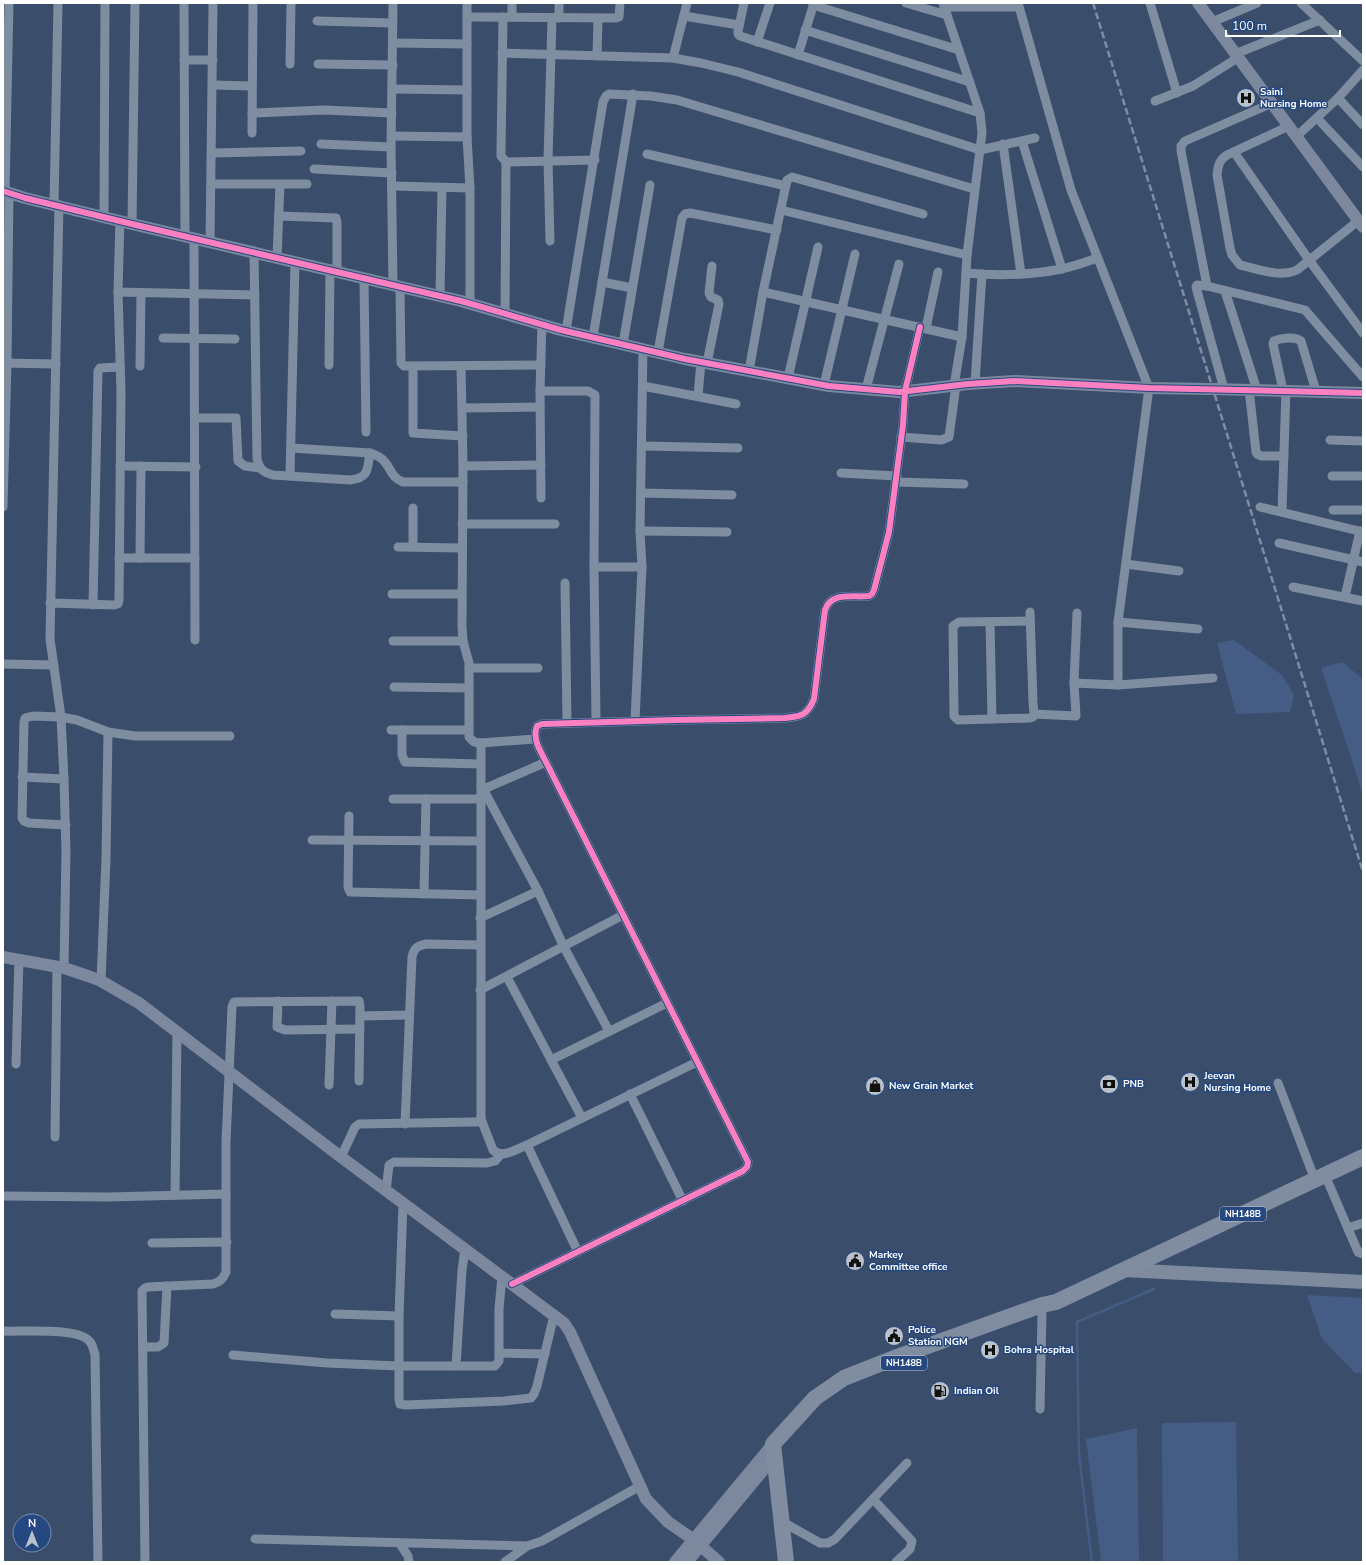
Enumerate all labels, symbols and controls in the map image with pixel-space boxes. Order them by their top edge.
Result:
scale bar [1226,12,1340,38]
text: 100 m [1232,18,1267,34]
place label: Saini Nursing Home [1260,85,1327,111]
hospital icon: Saini Nursing Home [1235,87,1257,109]
place label: Jeevan Nursing Home [1203,1069,1271,1095]
hospital icon: Jeevan Nursing Home [1179,1071,1201,1093]
bank icon: PNB [1098,1073,1120,1095]
shop icon: New Grain Market [864,1075,886,1097]
place label: PNB [1123,1077,1144,1091]
place label: New Grain Market [889,1079,974,1093]
road number: NH148B [1220,1207,1266,1221]
place label: Markey Committee office [869,1248,948,1274]
public building icon: Markey Committee office [844,1250,866,1272]
place label: Police Station NGM [908,1323,968,1349]
public building icon: Police Station NGM [883,1325,905,1347]
hospital icon: Bohra Hospital [979,1339,1001,1361]
place label: Bohra Hospital [1004,1343,1075,1357]
road number: NH148B [881,1356,927,1370]
fuel station icon: Indian Oil [929,1380,951,1402]
place label: Indian Oil [954,1384,1000,1398]
north arrow [12,1513,52,1553]
text: N [28,1516,36,1531]

